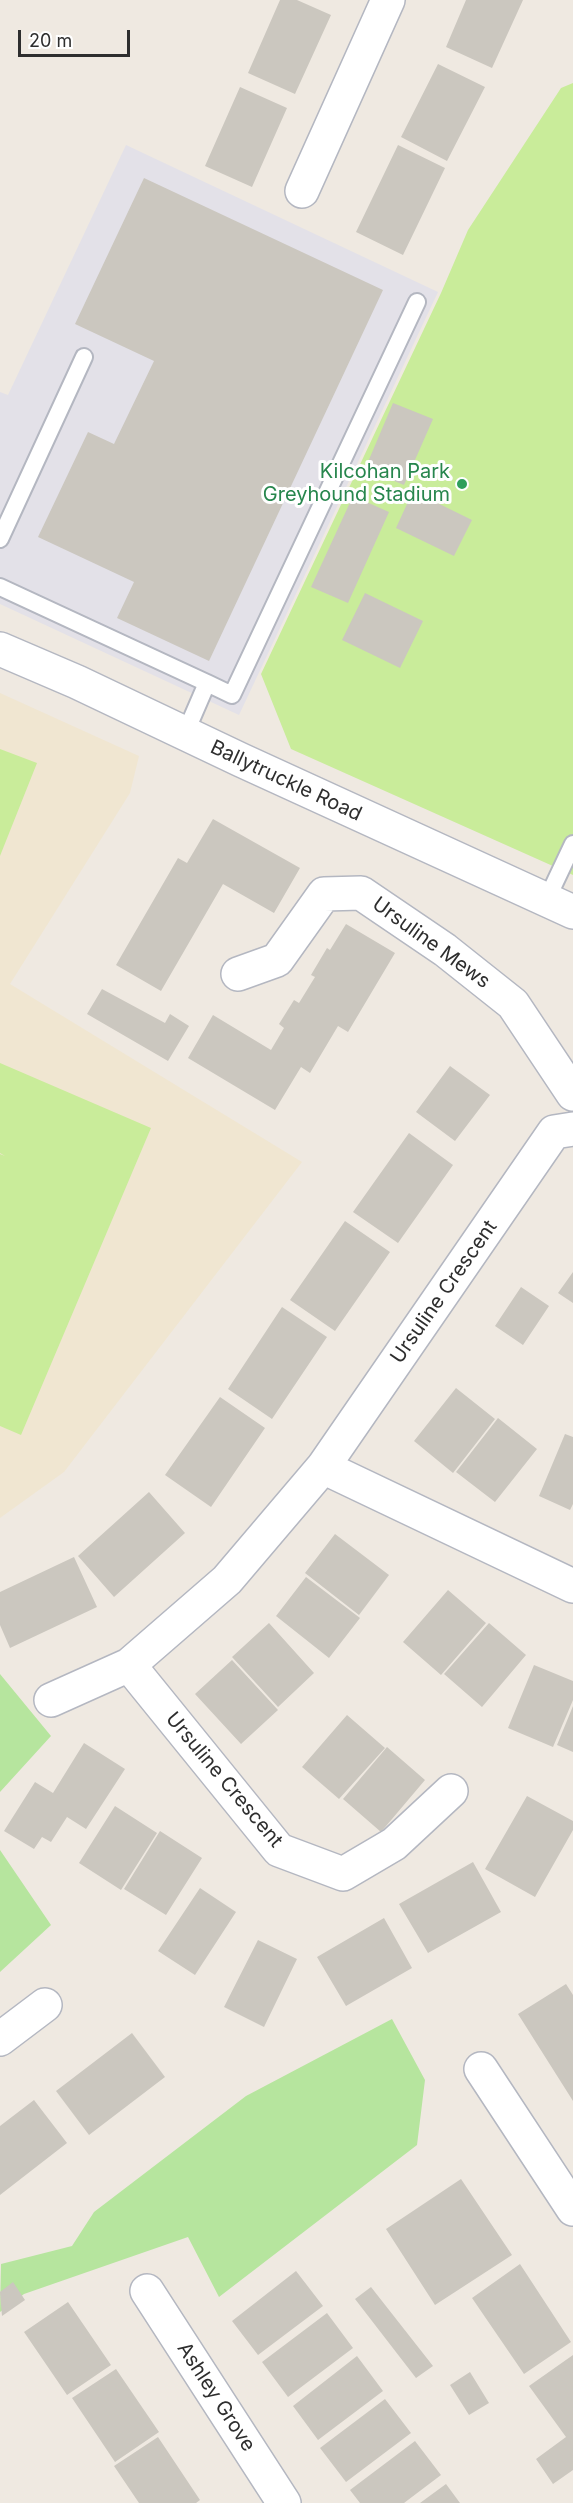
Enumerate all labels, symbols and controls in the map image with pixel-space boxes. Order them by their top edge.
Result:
scale bar [21,18,134,56]
text: 20 m [29,30,72,51]
place label: Kilcohan Park Greyhound Stadium [263,460,450,507]
marker: Kilcohan Park Greyhound Stadium [455,477,469,491]
street label: Ballytruckle Road [206,735,366,827]
street label: Ursuline Mews [367,892,495,994]
street label: Ursuline Crescent [386,1216,502,1368]
street label: Ursuline Crescent [160,1708,288,1852]
street label: Ashley Grove [172,2338,260,2456]

